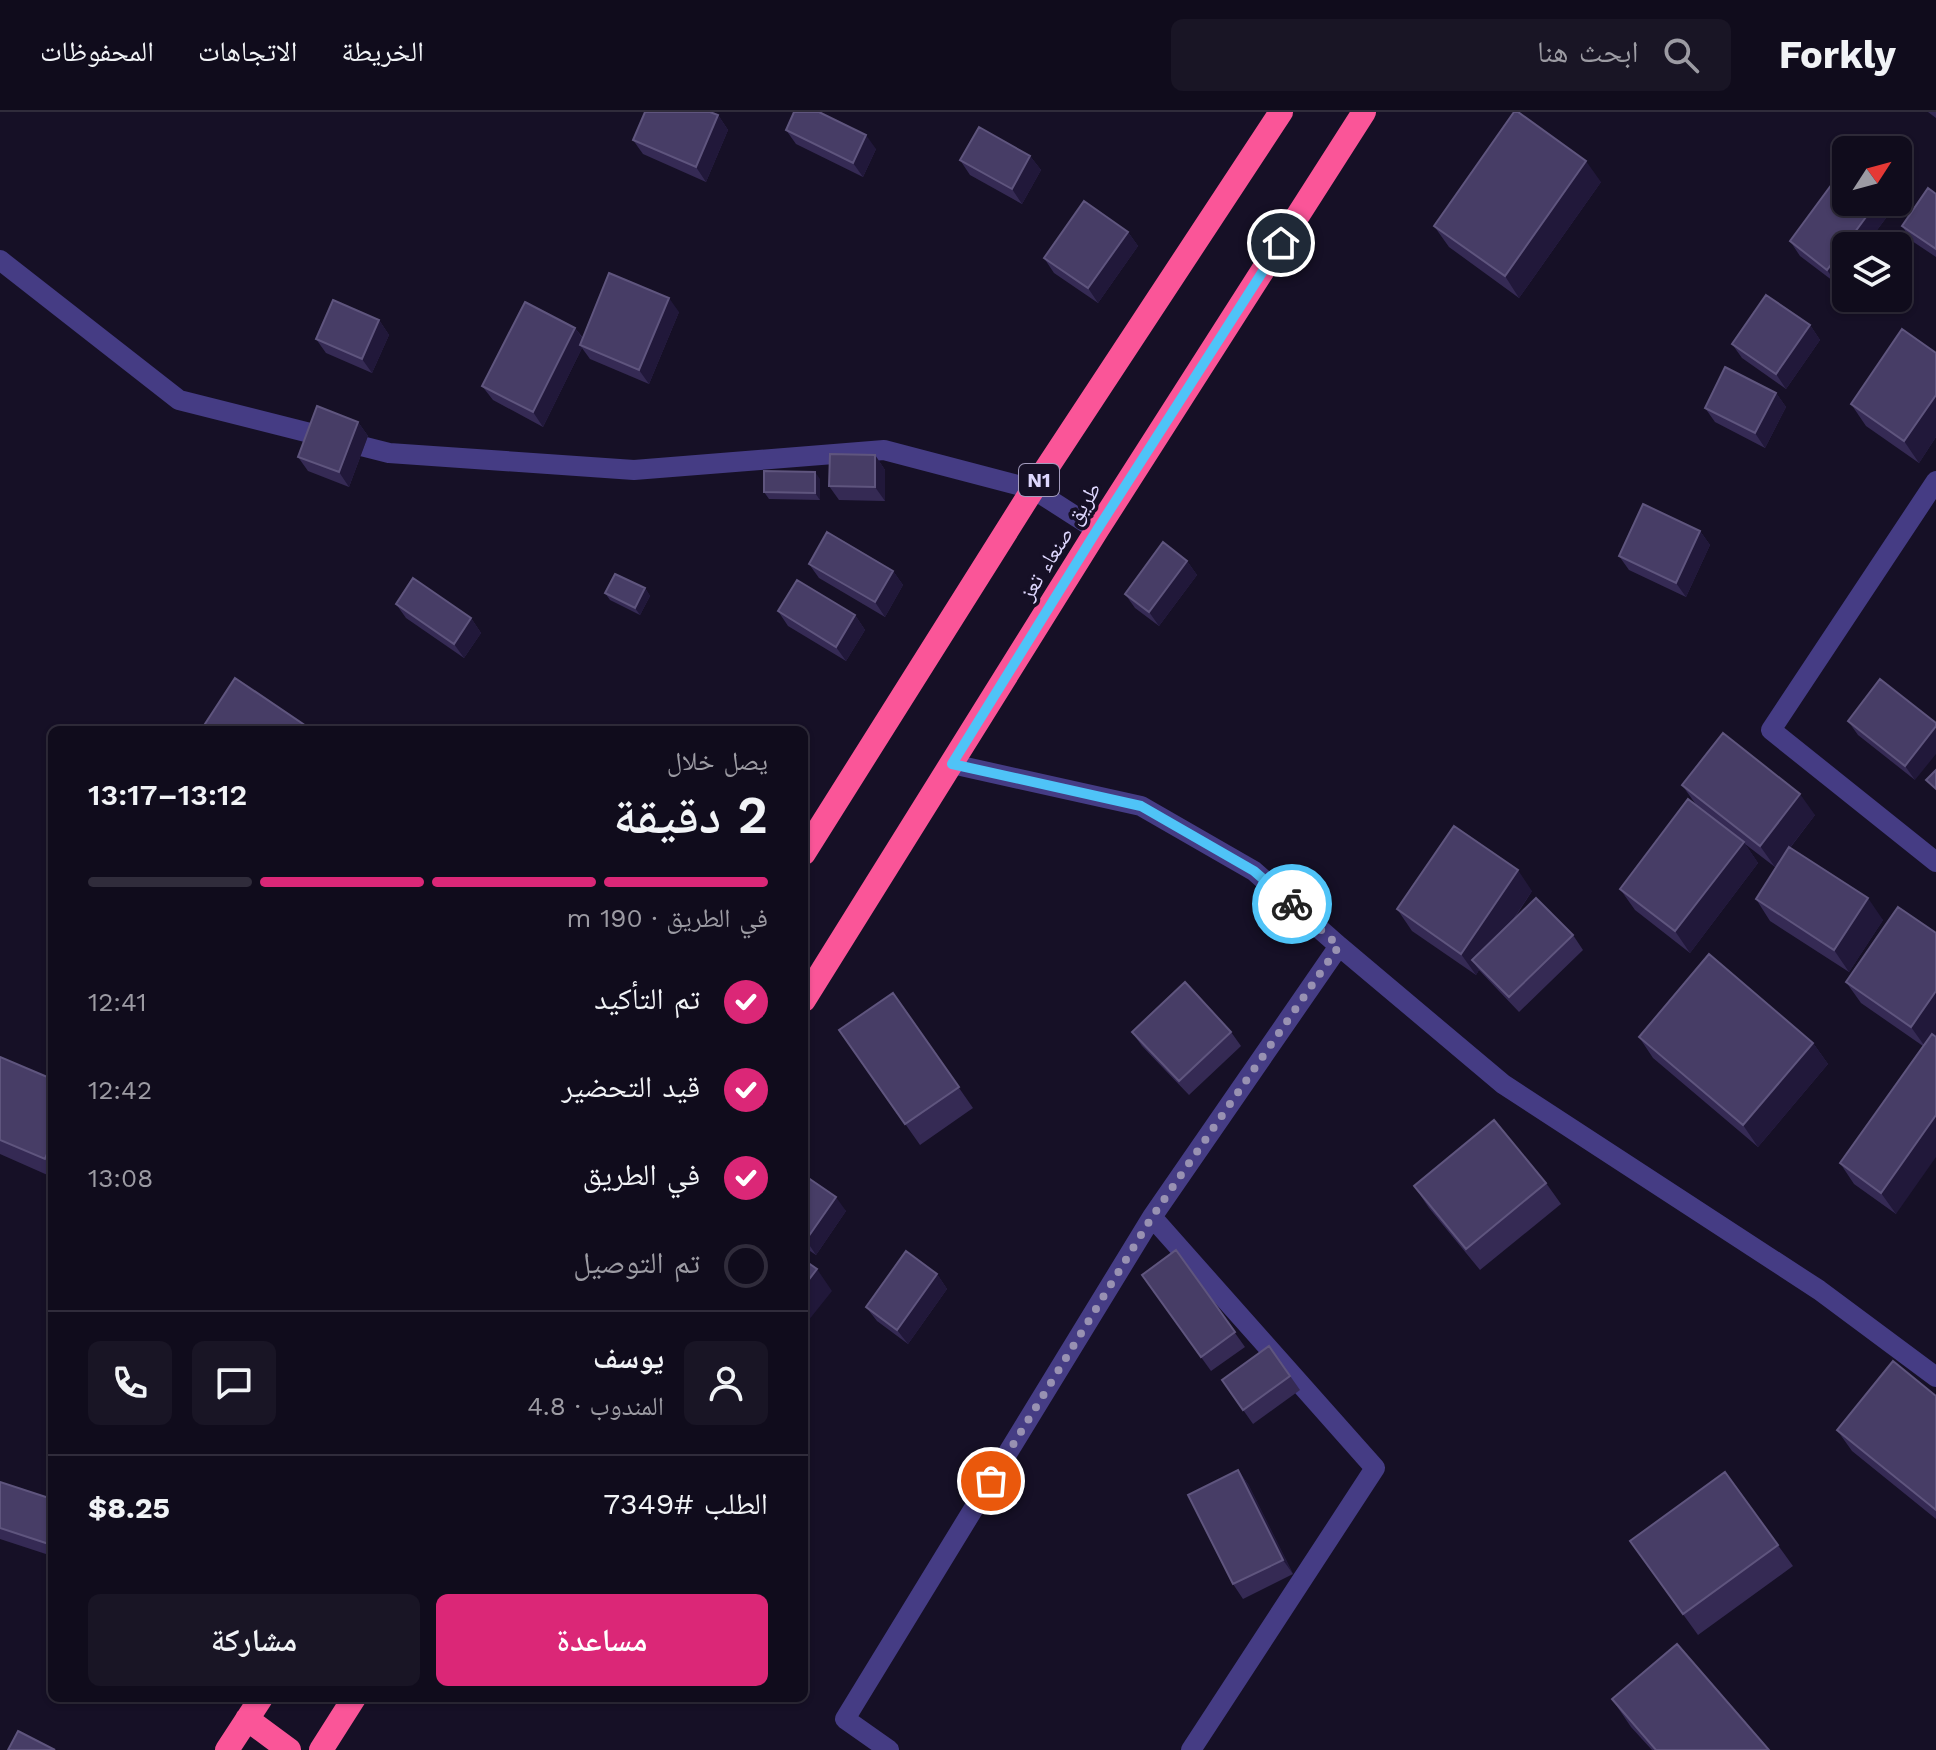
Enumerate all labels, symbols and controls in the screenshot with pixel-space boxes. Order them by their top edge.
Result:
search box [1171,19,1731,91]
icon: search [1659,33,1703,77]
text: Forkly [1779,33,1896,77]
text: ابحث هنا [1537,34,1639,69]
text: المحفوظات [40,35,154,68]
text: الاتجاهات [198,35,297,68]
text: الخريطة [341,35,424,68]
north arrow [1832,136,1912,216]
map controls [1832,136,1912,312]
pin [1247,209,1315,277]
icon: home [1259,221,1303,265]
button: layers [1832,232,1912,312]
road number: N1 [1019,464,1059,496]
street label: طريق صنعاء تعز [1013,478,1107,606]
text: يصل خلال [667,746,768,776]
text: 13:12–13:17 [88,777,247,812]
text: 2 دقيقة [613,785,768,846]
courier [1252,864,1332,944]
icon: bike [1270,882,1314,926]
text: في الطريق · 190 m [567,903,768,933]
icon: check [724,980,768,1024]
text: تم التأكيد [594,981,700,1016]
text: 12:41 [88,987,147,1017]
icon: check [724,1068,768,1112]
text: قيد التحضير [562,1069,700,1104]
text: 12:42 [88,1075,152,1105]
icon: check [724,1156,768,1200]
text: في الطريق [583,1157,700,1192]
text: 13:08 [88,1163,153,1193]
text: تم التوصيل [573,1245,700,1280]
text: يوسف [593,1340,664,1375]
button: phone [88,1341,172,1425]
button: chat [192,1341,276,1425]
button: person [684,1341,768,1425]
text: المندوب · 4.8 [527,1391,664,1421]
pin [957,1447,1025,1515]
icon: bag [969,1459,1013,1503]
text: الطلب #7349 [603,1486,768,1521]
text: $8.25 [88,1490,170,1525]
button: مشاركة [88,1594,420,1686]
button: مساعدة [436,1594,768,1686]

